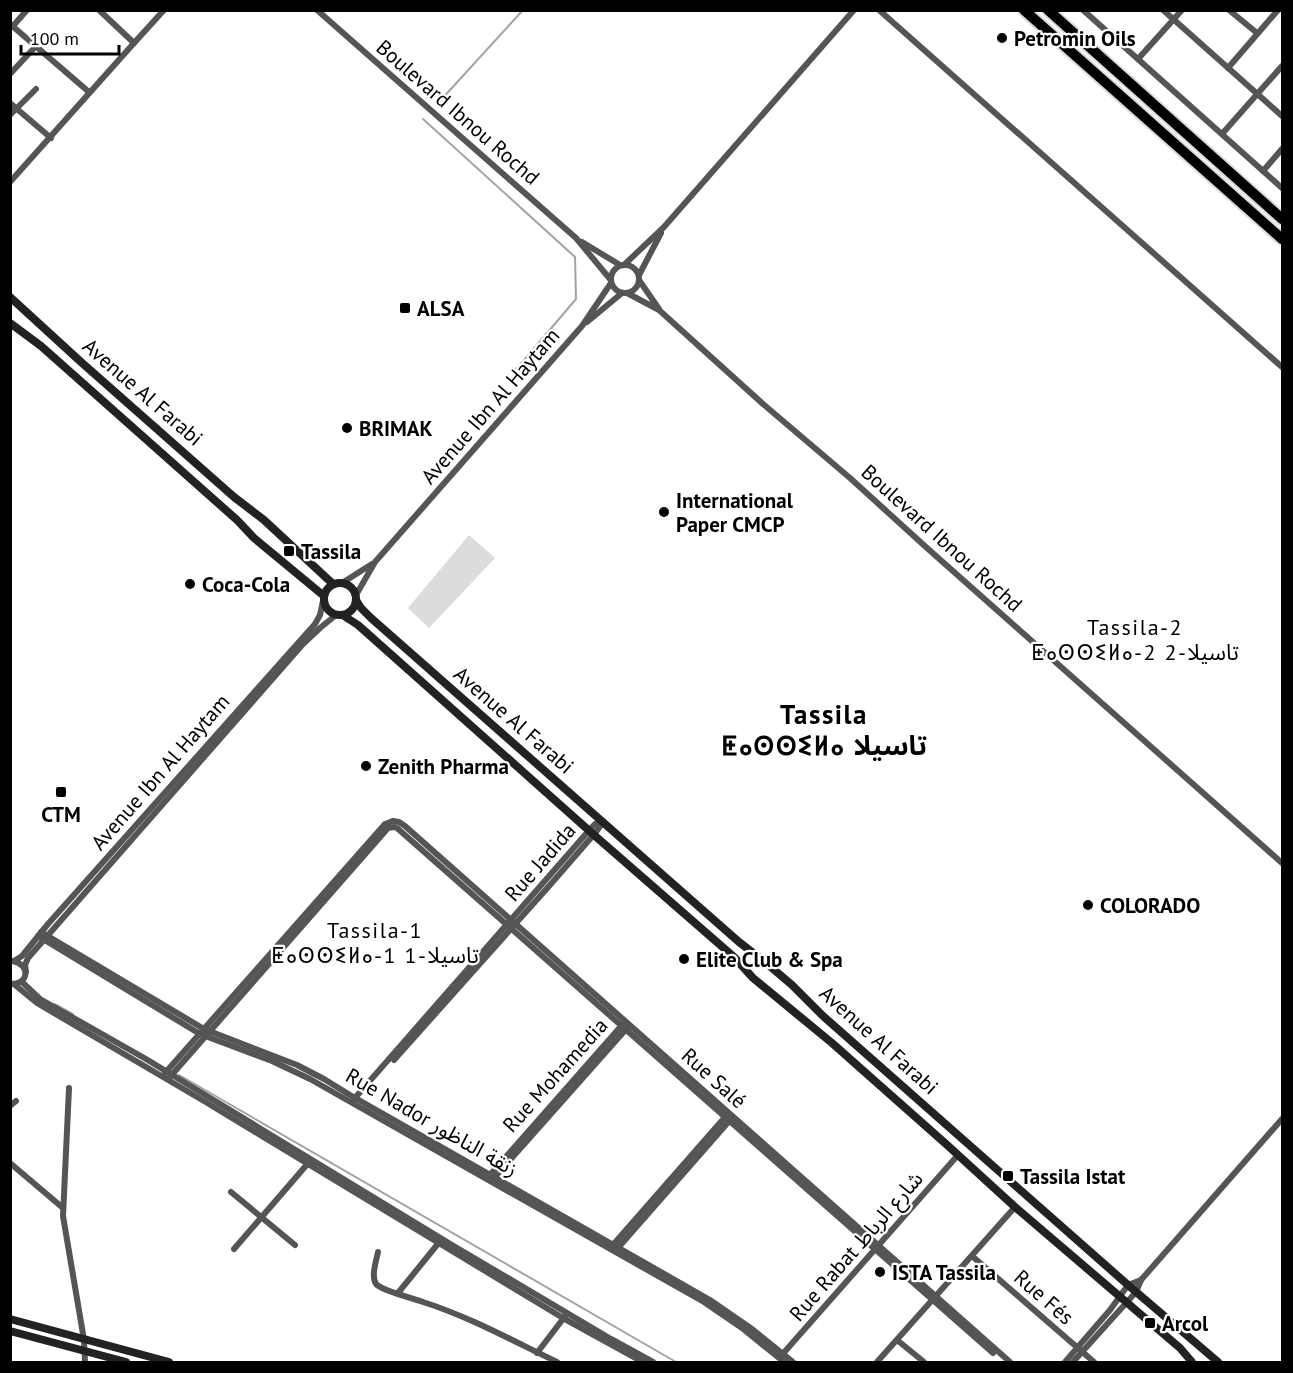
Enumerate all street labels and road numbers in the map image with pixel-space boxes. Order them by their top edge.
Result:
street label: Boulevard Ibnou Rochd [371,34,545,190]
street label: Avenue Ibn Al Haytam [415,322,565,490]
street label: Avenue Al Farabi [77,332,209,452]
street label: Boulevard Ibnou Rochd [856,458,1028,618]
street label: Avenue Al Farabi [448,660,580,780]
street label: Avenue Ibn Al Haytam [85,688,235,856]
street label: Rue Jadida [499,817,581,907]
street label: Avenue Al Farabi [814,980,944,1100]
street label: Rue Mohamedia [497,1012,613,1138]
street label: Rue Salé [676,1042,752,1114]
street label: Rue Nador زنقة الناظور [341,1062,523,1182]
street label: Rue Rabat شارع الرباط [783,1165,930,1328]
street label: Rue Fés [1009,1264,1079,1330]

